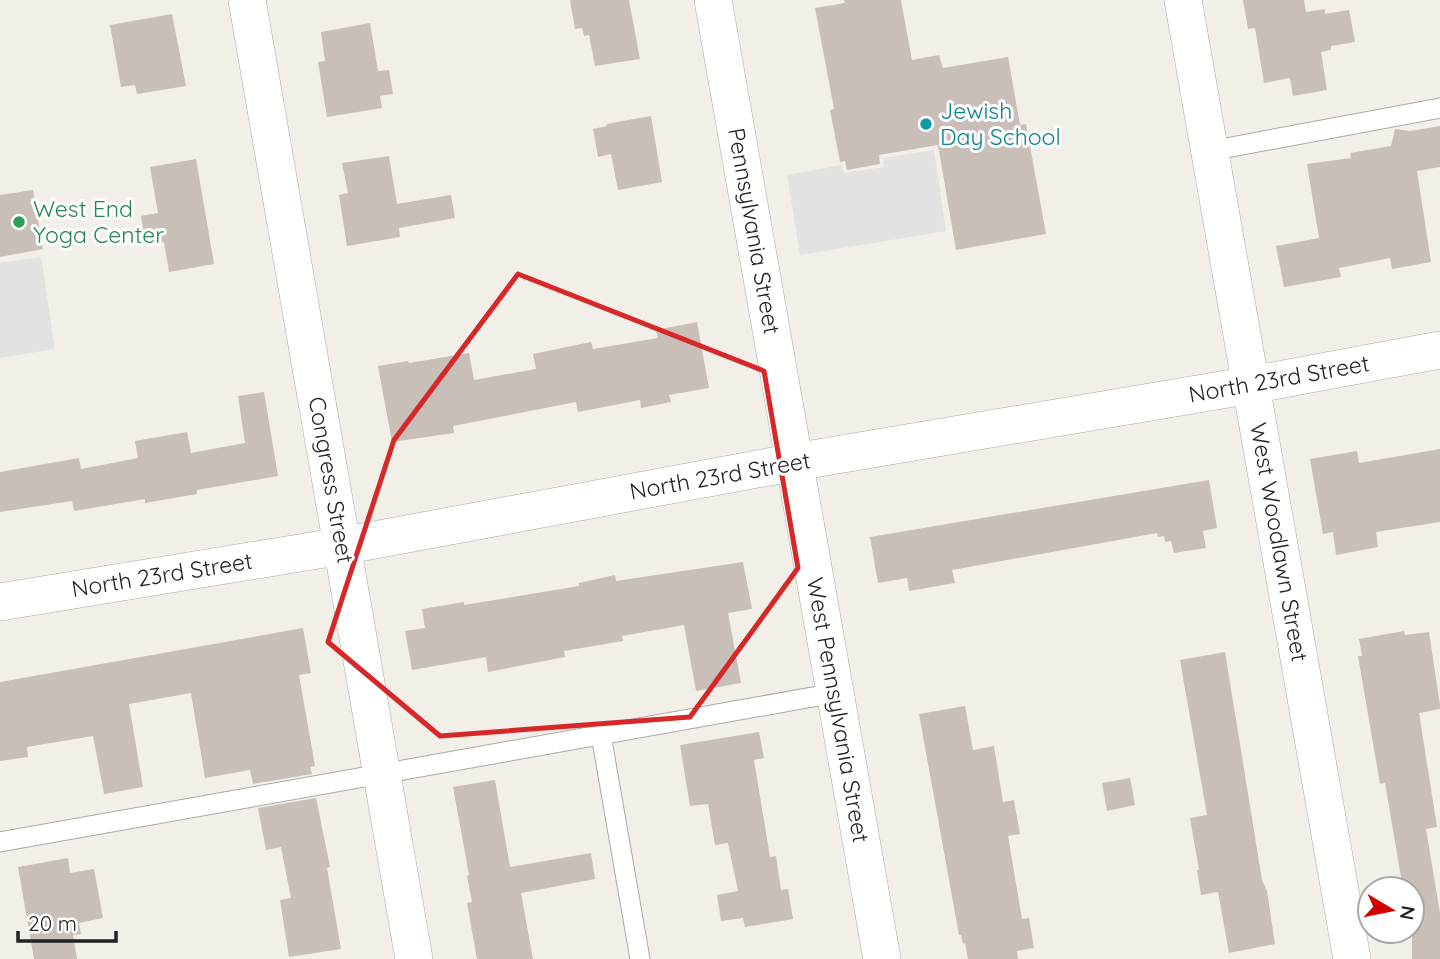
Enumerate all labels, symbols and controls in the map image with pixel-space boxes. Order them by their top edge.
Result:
place label: Jewish Day School [940,96,1061,151]
marker: Jewish Day School [918,116,934,132]
street label: Pennsylvania Street [722,125,787,337]
place label: West End Yoga Center [33,194,164,249]
marker: West End Yoga Center [11,214,27,230]
street label: North 23rd Street [1186,348,1372,409]
street label: Congress Street [303,394,360,566]
street label: West Woodlawn Street [1244,420,1315,664]
street label: North 23rd Street [627,445,813,506]
street label: North 23rd Street [69,546,255,603]
street label: West Pennsylvania Street [801,575,876,845]
north arrow [1356,875,1426,945]
scale bar [18,900,116,944]
text: N [1395,904,1421,922]
text: 20 m [28,910,77,936]

